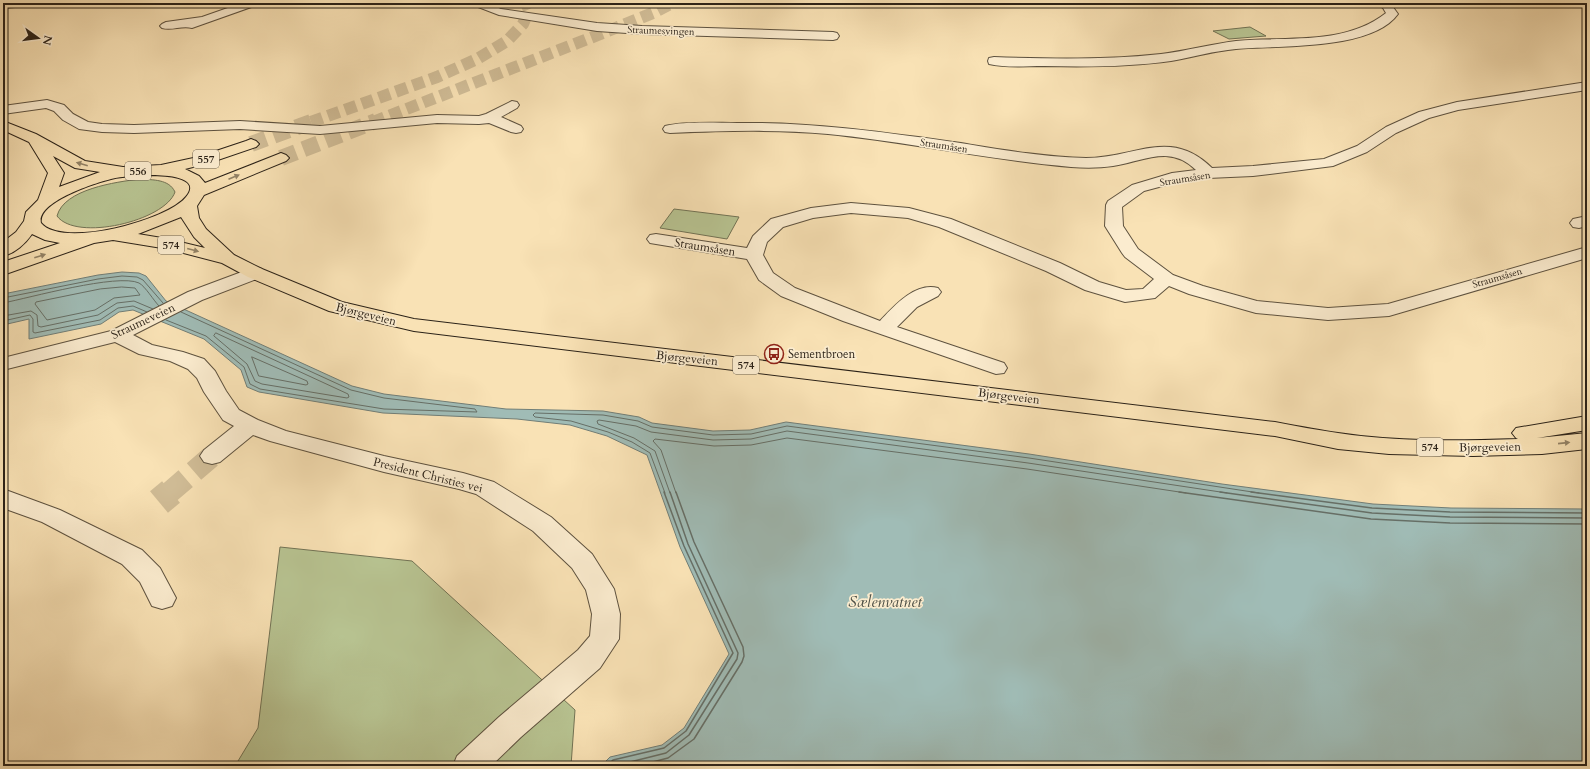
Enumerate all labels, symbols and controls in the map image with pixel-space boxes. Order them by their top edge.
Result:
north arrow [18,18,58,58]
street label: Straumesvingen [627,23,695,39]
text: N [39,34,56,47]
street label: Straumåsen [919,135,969,157]
road number: 557 [193,150,219,168]
one-way arrow [76,161,88,167]
road number: 556 [125,162,151,180]
street label: Straumsåsen [1159,168,1212,190]
one-way arrow [229,173,241,179]
street label: Straumsåsen [673,234,737,260]
road number: 574 [158,236,184,254]
one-way arrow [187,247,199,253]
one-way arrow [34,252,46,258]
street label: Straumsåsen [1471,264,1524,292]
street label: Straumeveien [108,299,178,343]
street label: Bjørgeveien [334,299,398,329]
bus stop icon: Sementbroen [763,343,785,365]
place label: Sementbroen [788,346,855,362]
street label: Bjørgeveien [655,347,719,369]
road number: 574 [733,356,759,374]
street label: Bjørgeveien [977,384,1041,408]
road number: 574 [1417,438,1443,456]
street label: Bjørgeveien [1459,438,1521,456]
one-way arrow [1558,440,1571,447]
street label: President Christies vei [372,454,485,496]
water label: Sælenvatnet [848,591,922,613]

